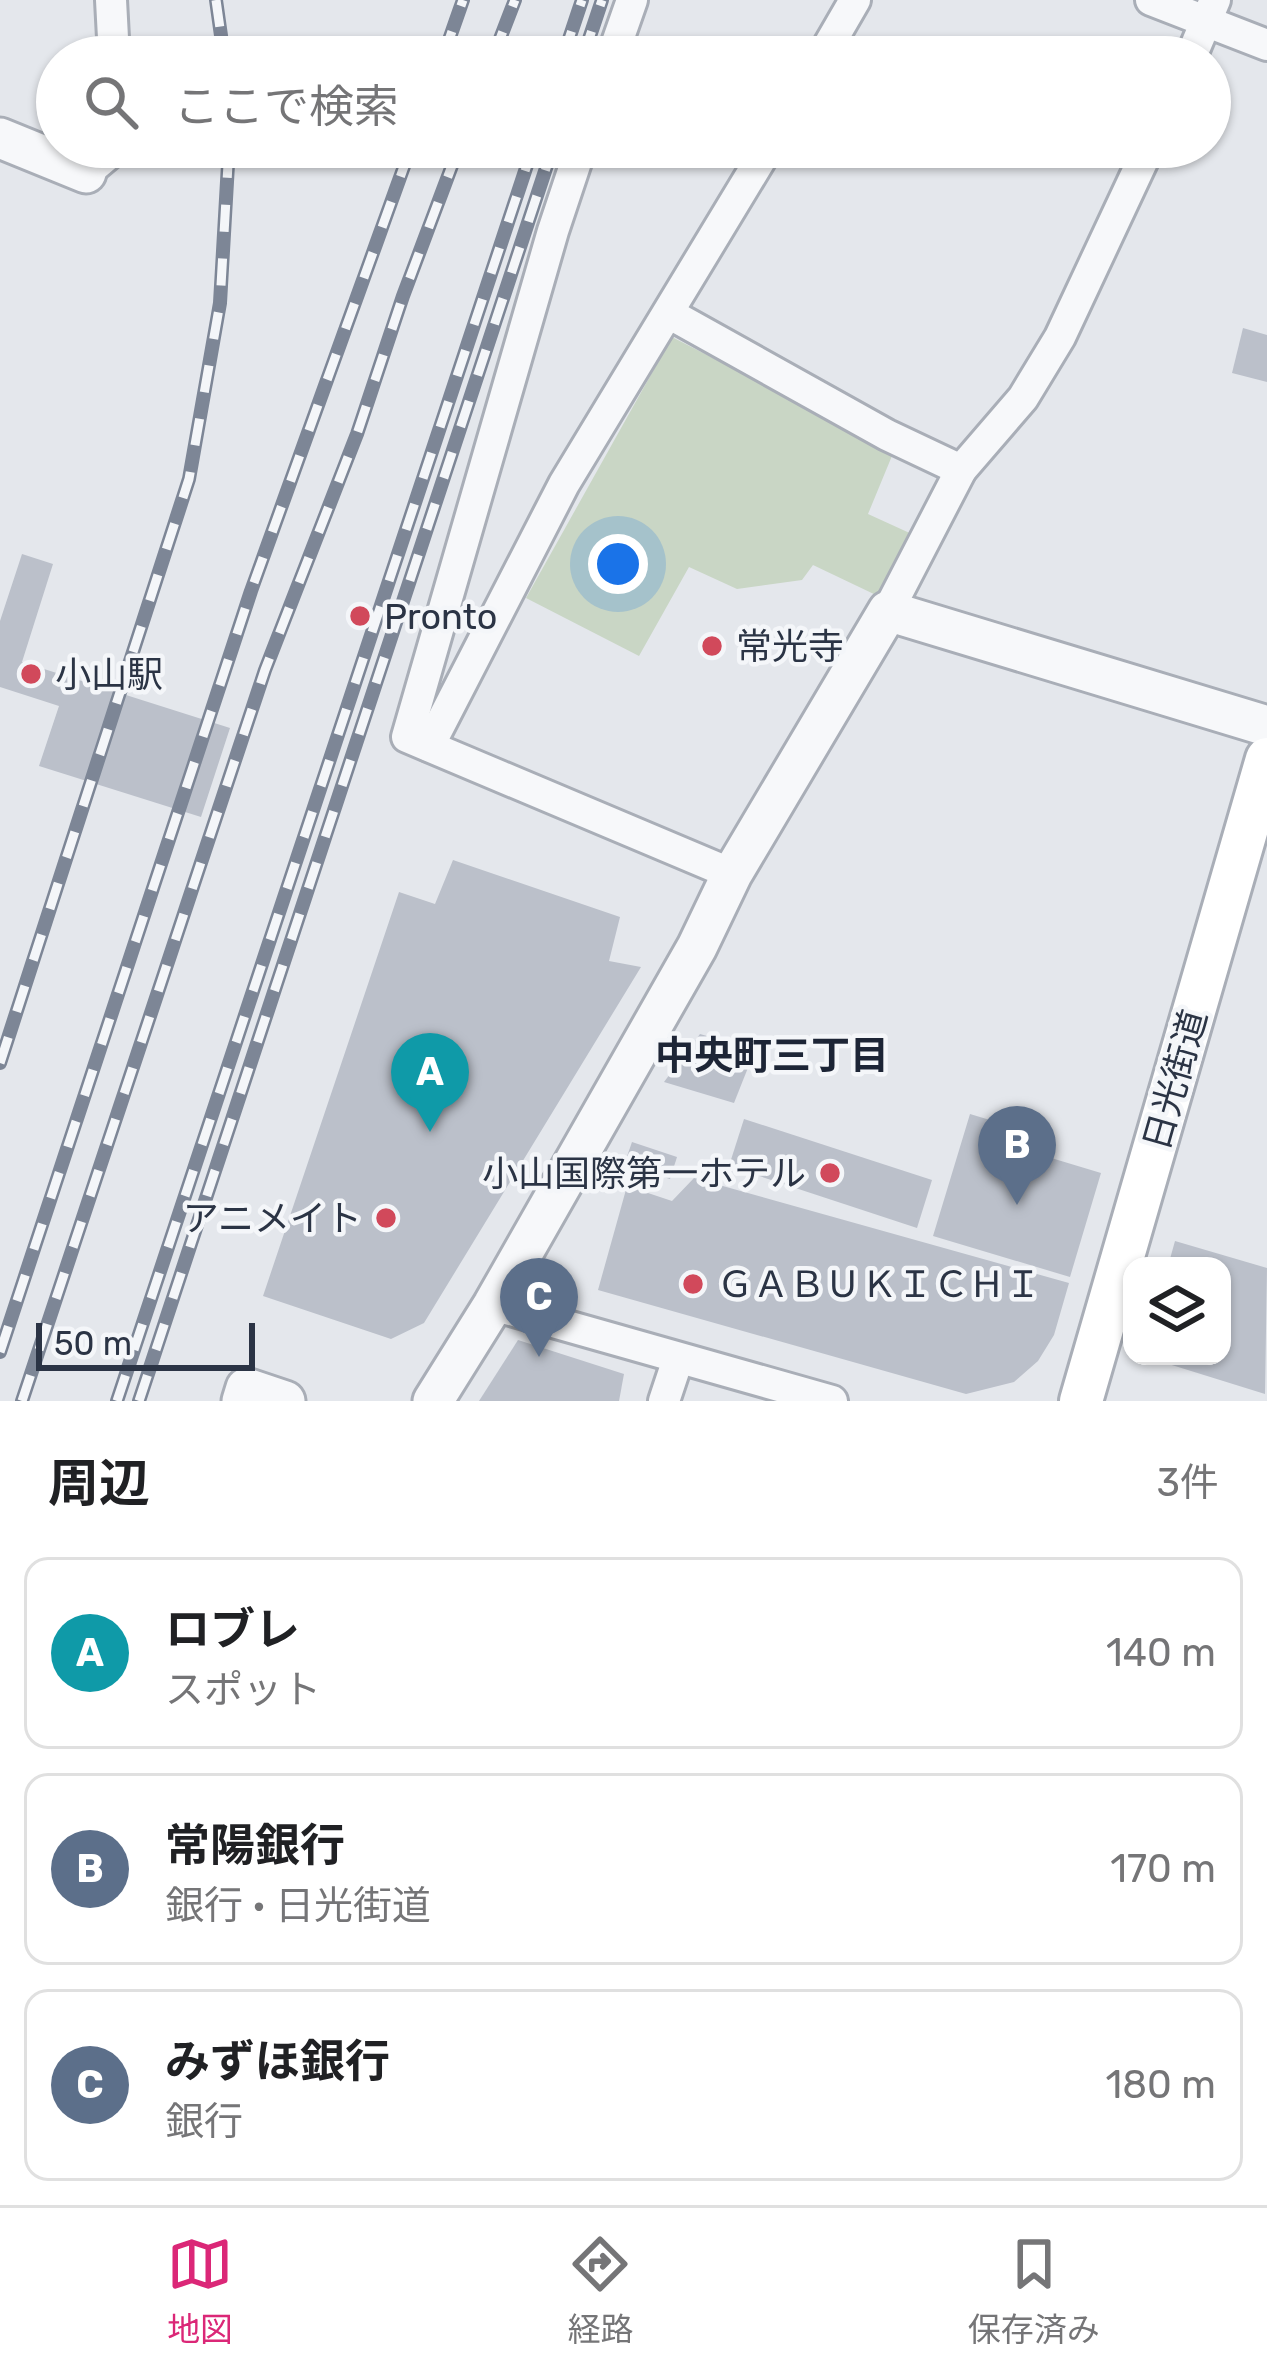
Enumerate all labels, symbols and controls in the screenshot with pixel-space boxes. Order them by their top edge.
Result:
search box [36,36,1231,168]
icon: search [78,69,144,135]
text: ここで検索 [174,80,399,133]
your location [588,534,648,594]
place label: Pronto [384,595,497,638]
marker: Pronto [347,603,373,629]
place label: 常光寺 [736,625,844,668]
marker: 常光寺 [699,633,725,659]
place label: 小山駅 [55,653,163,696]
marker: 小山駅 [18,661,44,687]
street label: 日光街道 [1134,1005,1216,1155]
pin: A [391,1033,469,1132]
district label: 中央町三丁目 [655,1033,889,1079]
pin: B [978,1106,1056,1205]
place label: 小山国際第一ホテル [482,1152,806,1195]
marker: 小山国際第一ホテル [817,1160,843,1186]
place label: アニメイト [183,1197,362,1240]
marker: アニメイト [373,1205,399,1231]
map controls [1123,1257,1231,1365]
button: layers [1123,1257,1231,1365]
pin: C [500,1258,578,1357]
place label: ＧＡＢＵＫＩＣＨＩ [717,1263,1041,1306]
marker: ＧＡＢＵＫＩＣＨＩ [680,1271,706,1297]
scale bar [36,1317,255,1370]
text: 50 m [54,1324,132,1363]
text: 周辺 [48,1453,150,1514]
text: 3件 [1157,1460,1219,1506]
text: ロブレ [165,1603,300,1656]
text: A [76,1630,104,1676]
text: 140 m [1106,1630,1216,1676]
text: スポット [165,1667,321,1713]
text: 常陽銀行 [165,1819,345,1872]
text: B [76,1846,104,1892]
text: 170 m [1110,1846,1216,1892]
text: 銀行 · 日光街道 [165,1883,431,1929]
text: みずほ銀行 [165,2035,390,2088]
text: C [76,2062,104,2108]
text: 180 m [1106,2062,1216,2108]
text: 銀行 [165,2099,243,2145]
tab: 地図 [167,2231,233,2351]
tab: 経路 [567,2231,633,2351]
tab: 保存済み [968,2231,1100,2351]

